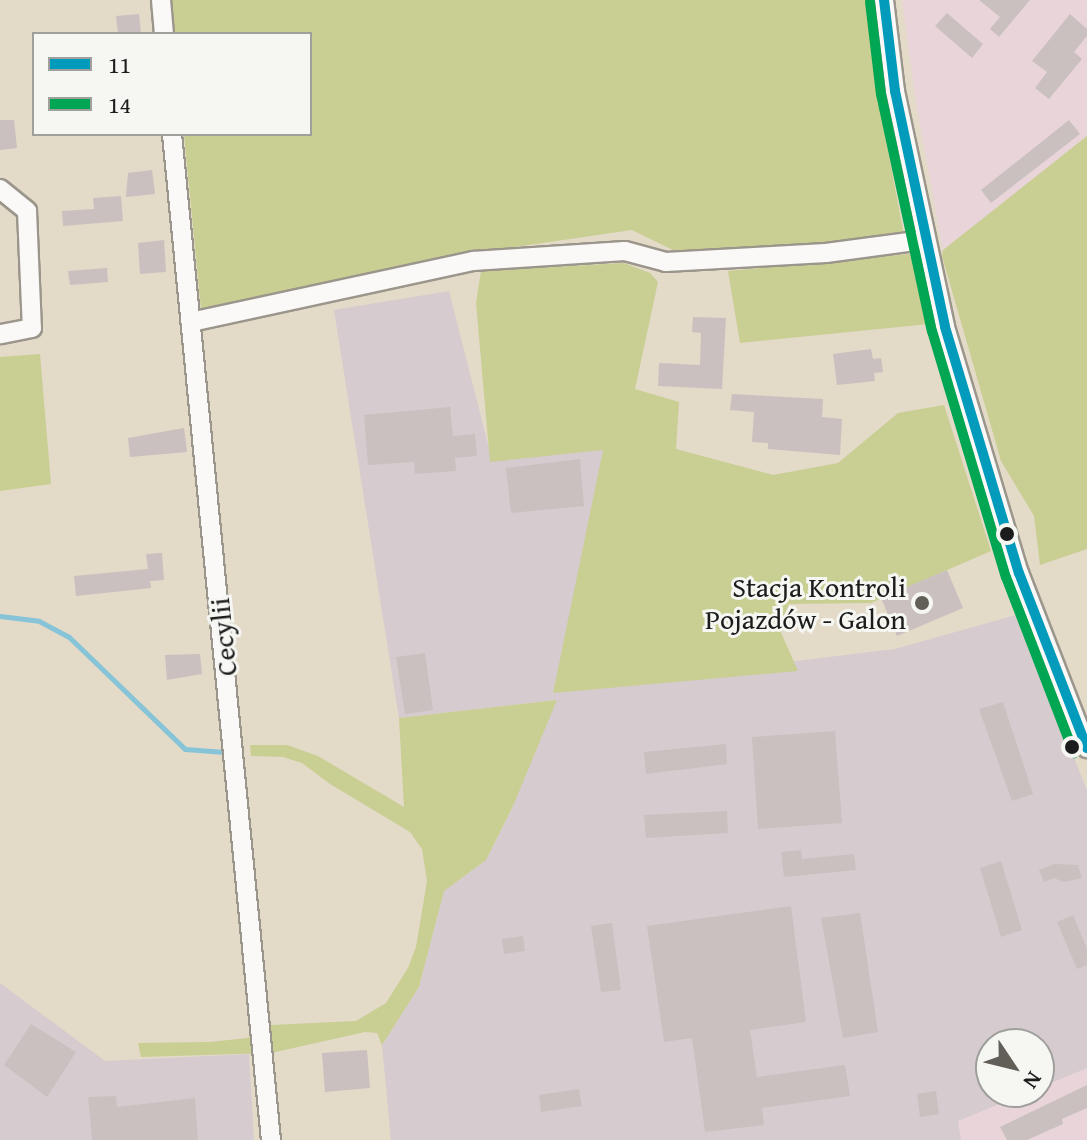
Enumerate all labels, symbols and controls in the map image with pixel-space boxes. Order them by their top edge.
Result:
legend [32,32,312,136]
text: 11 [108,47,131,82]
text: 14 [108,87,131,122]
unlabelled marker [999,526,1015,542]
place label: Stacja Kontroli Pojazdów - Galon [705,570,906,636]
marker: Stacja Kontroli Pojazdów - Galon [913,594,931,612]
street label: Cecylii [202,596,244,678]
unlabelled marker [1064,739,1080,755]
north arrow [975,1028,1055,1108]
text: N [1016,1065,1050,1096]

